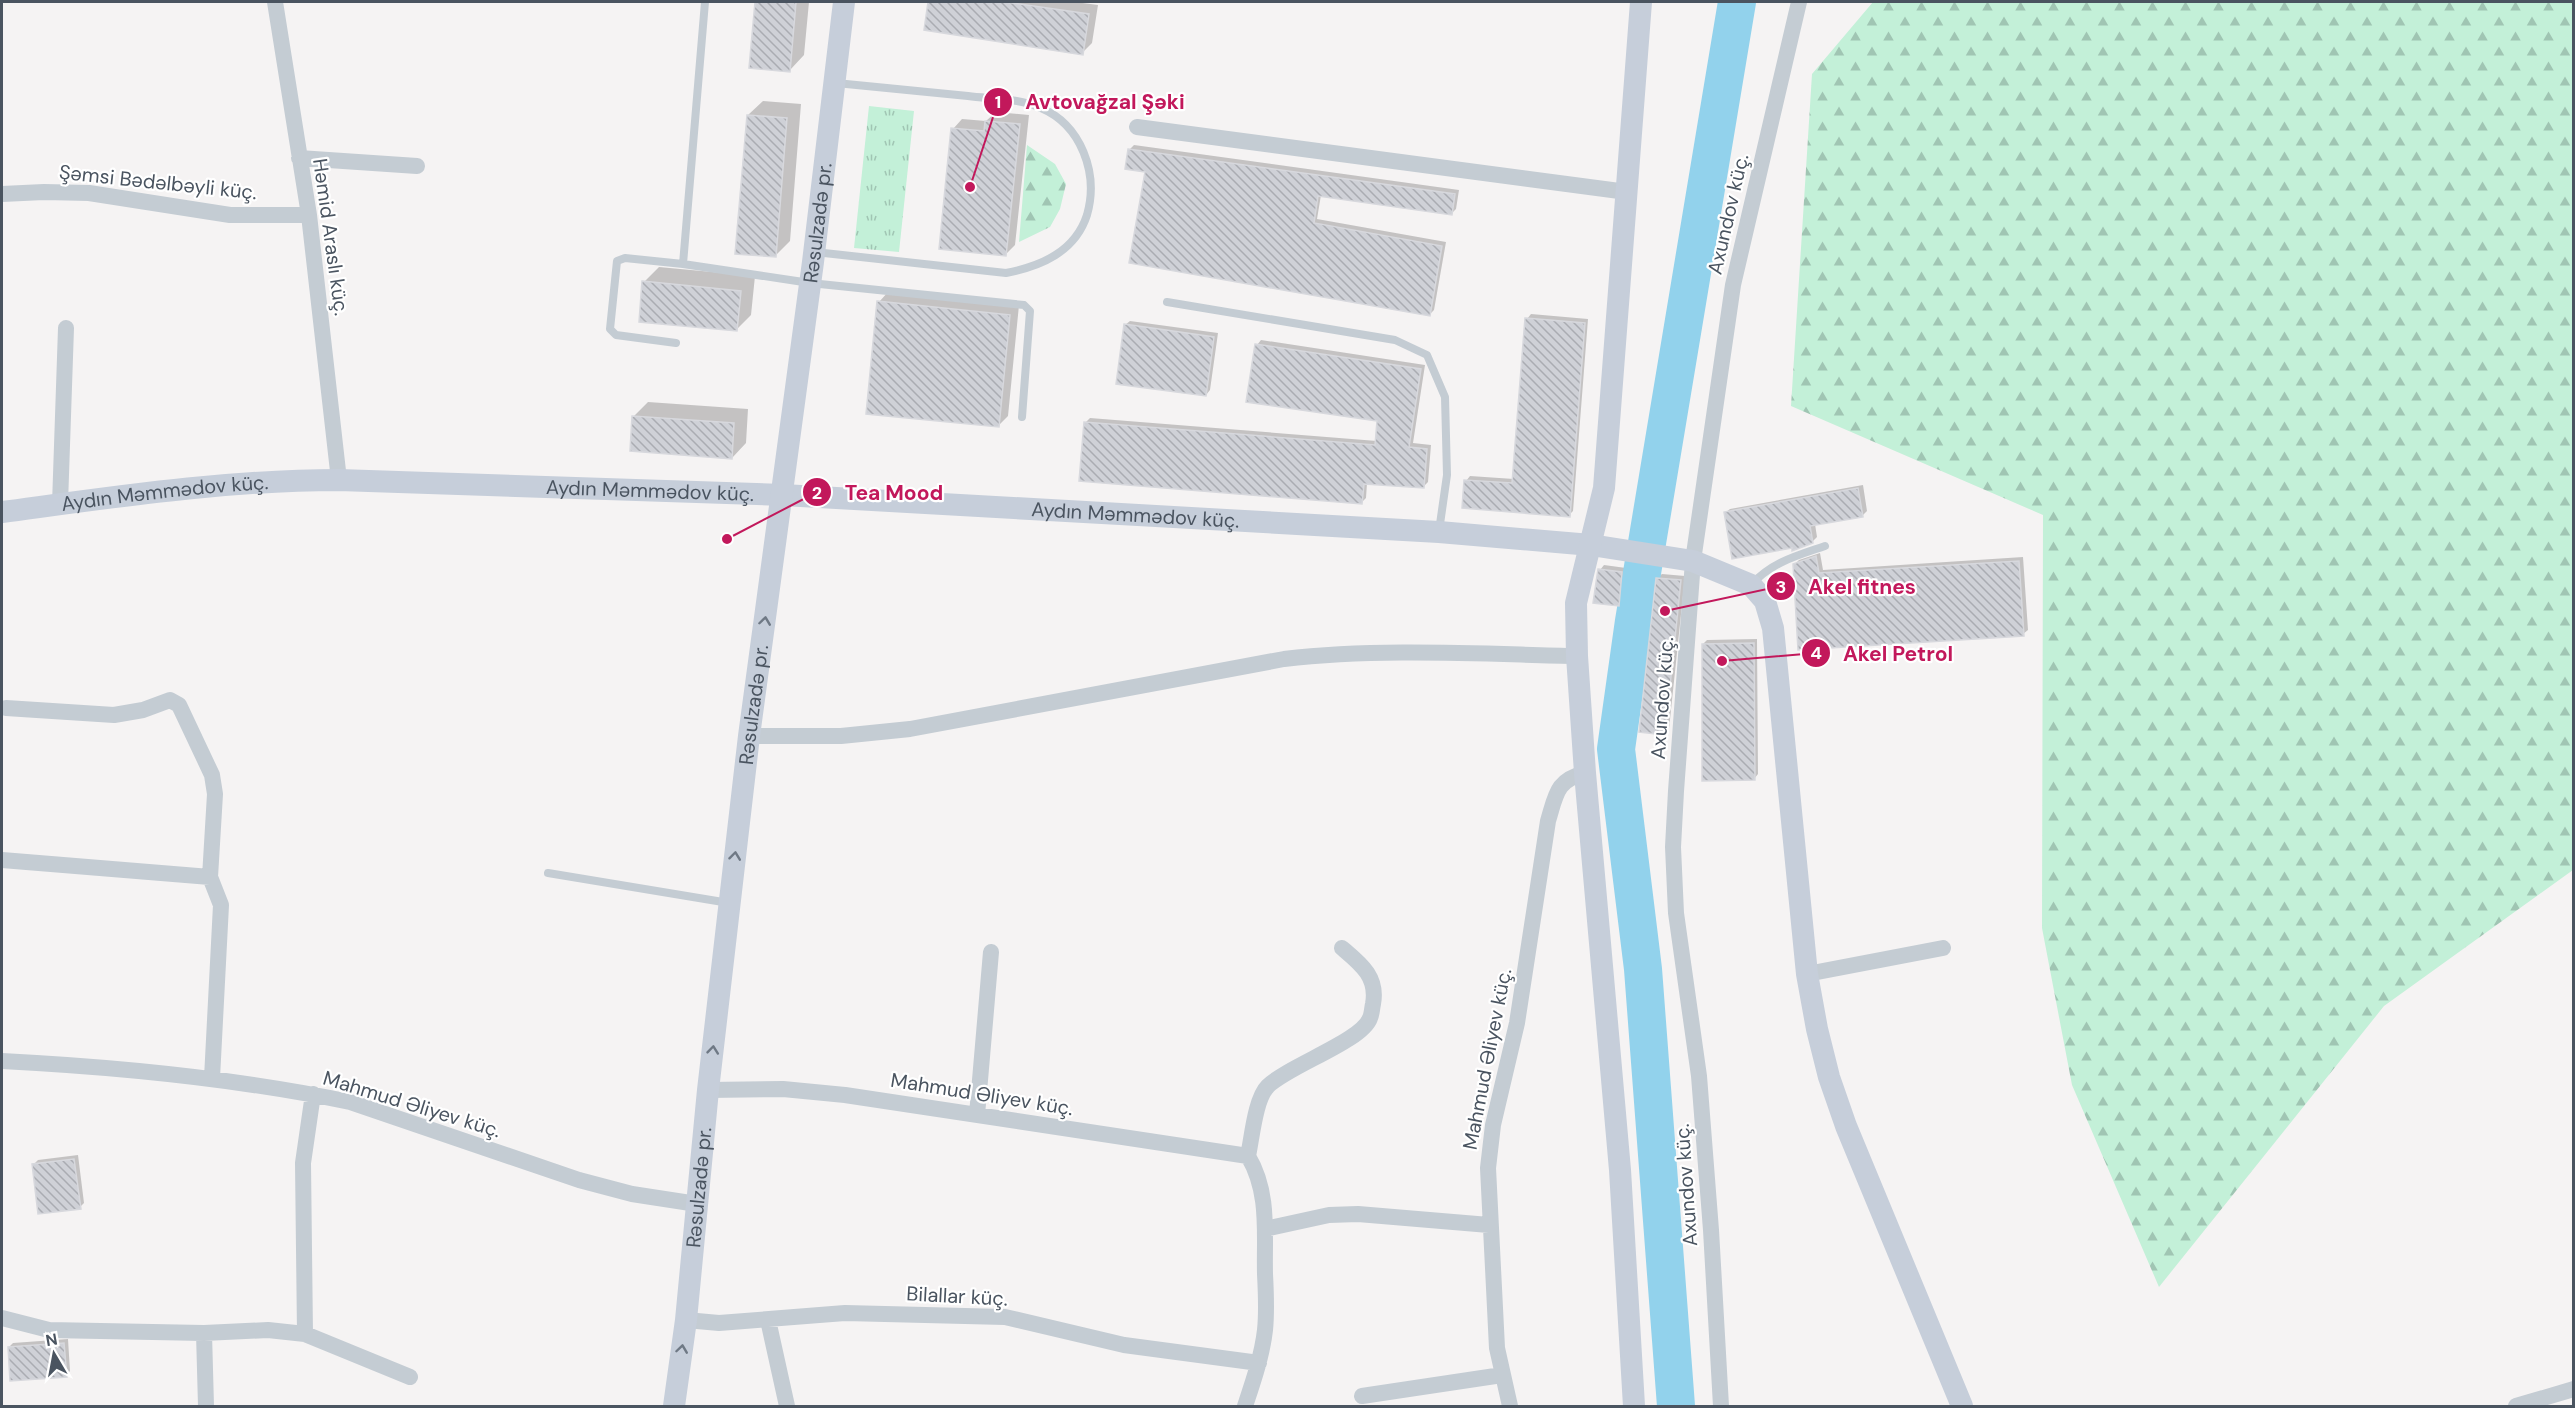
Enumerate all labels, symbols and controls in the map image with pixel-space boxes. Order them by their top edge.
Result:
callout: Avtovağzal Şəki [983,82,1196,121]
text: Avtovağzal Şəki [1025,88,1185,116]
text: 1 [995,90,1001,114]
street label: Axundov küç. [1702,151,1754,277]
street label: Həmid Araslı küç. [307,157,355,317]
street label: Şəmsi Bədəlbəyli küç. [58,159,258,205]
street label: Rəsulzadə pr. [797,161,838,285]
street label: Aydın Məmmədov küç. [60,469,269,517]
callout: Tea Mood [802,473,955,512]
street label: Aydın Məmmədov küç. [546,474,755,507]
text: Tea Mood [845,479,943,507]
text: 2 [812,481,822,505]
street label: Aydın Məmmədov küç. [1031,496,1240,534]
callout: Akel fitnes [1766,567,1928,606]
text: Akel fitnes [1808,573,1916,601]
text: 3 [1776,575,1786,599]
one-way arrow [759,617,771,626]
callout: Akel Petrol [1801,634,1965,673]
street label: Axundov küç. [1645,636,1679,760]
text: Akel Petrol [1843,640,1953,668]
text: 4 [1810,641,1822,665]
street label: Rəsulzadə pr. [733,643,774,766]
one-way arrow [728,852,741,861]
street label: Mahmud Əliyev küç. [1457,966,1517,1152]
one-way arrow [706,1046,718,1055]
street label: Mahmud Əliyev küç. [320,1065,504,1143]
street label: Mahmud Əliyev küç. [889,1067,1075,1121]
street label: Axundov küç. [1669,1123,1703,1247]
street label: Rəsulzadə pr. [680,1126,717,1249]
street label: Bilallar küç. [906,1280,1008,1312]
north arrow [24,1324,84,1384]
text: N [44,1328,59,1351]
one-way arrow [675,1344,688,1353]

